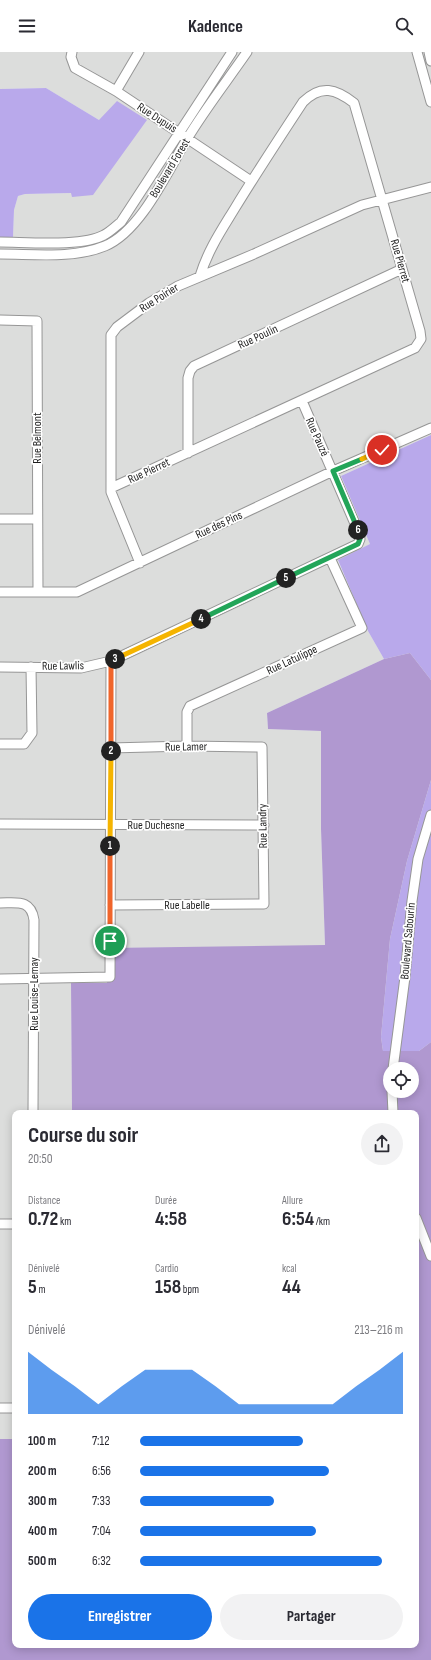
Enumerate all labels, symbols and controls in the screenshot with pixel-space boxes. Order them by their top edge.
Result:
icon: menu [16,15,38,37]
icon: search [393,15,415,37]
text: Kadence [188,16,243,37]
street label: Rue Dupuis [134,100,180,136]
street label: Boulevard Forest [146,135,194,201]
street label: Rue Pierret [387,238,413,285]
street label: Rue Poirier [137,280,182,316]
street label: Rue Poulin [236,321,280,353]
street label: Rue Belmont [30,412,45,464]
street label: Rue Pauzé [302,415,332,459]
pin [365,433,399,467]
icon: check [371,439,393,461]
street label: Rue Pierret [126,455,173,487]
street label: Rue des Pins [193,508,245,542]
pin: 6 [348,520,368,540]
text: 6 [355,523,361,536]
pin: 5 [276,568,296,588]
text: 5 [284,571,288,584]
pin: 4 [191,609,211,629]
text: 4 [198,612,204,625]
street label: Rue Latulippe [264,642,320,678]
pin: 3 [105,649,125,669]
text: 3 [113,652,117,665]
street label: Rue Lawlis [42,658,84,674]
street label: Rue Lamer [165,739,208,755]
pin: 2 [101,741,121,761]
text: 2 [109,744,113,757]
street label: Rue Landry [255,803,271,848]
street label: Rue Duchesne [127,818,185,833]
pin: 1 [100,836,120,856]
text: 1 [108,839,112,852]
street label: Rue Labelle [164,898,210,913]
street label: Boulevard Sabourin [397,902,419,980]
pin [93,924,127,958]
icon: arrive [99,930,121,952]
street label: Rue Louise-Lemay [27,957,42,1031]
map controls [383,1062,419,1098]
button: locate [383,1062,419,1098]
text: Course du soir [28,1122,138,1149]
button: share [361,1123,403,1165]
text: 20:50 [28,1151,52,1167]
text: Distance [28,1194,60,1207]
text: Durée [155,1194,177,1207]
text: Allure [282,1194,303,1207]
text: 0.72 [28,1207,58,1231]
text: 4:58 [155,1207,187,1231]
text: 6:54 [282,1207,314,1231]
text: km [58,1215,71,1228]
text: /km [314,1215,330,1228]
text: Dénivelé [28,1262,60,1275]
text: Cardio [155,1262,179,1275]
text: kcal [282,1262,297,1275]
text: 5 [28,1275,37,1299]
text: 158 [155,1275,181,1299]
text: 44 [282,1275,301,1299]
text: m [37,1283,46,1296]
text: bpm [181,1283,199,1296]
text: Dénivelé [28,1322,65,1338]
text: 213–216 m [354,1322,403,1338]
text: 100 m [28,1433,56,1449]
text: 7:12 [92,1433,110,1449]
text: 200 m [28,1463,57,1479]
text: 6:56 [92,1463,111,1479]
text: 300 m [28,1493,57,1509]
text: 7:33 [92,1493,110,1509]
text: 400 m [28,1523,57,1539]
text: 7:04 [92,1523,111,1539]
text: 500 m [28,1553,57,1569]
text: 6:32 [92,1553,111,1569]
button: Enregistrer [28,1594,212,1640]
button: Partager [220,1594,403,1640]

